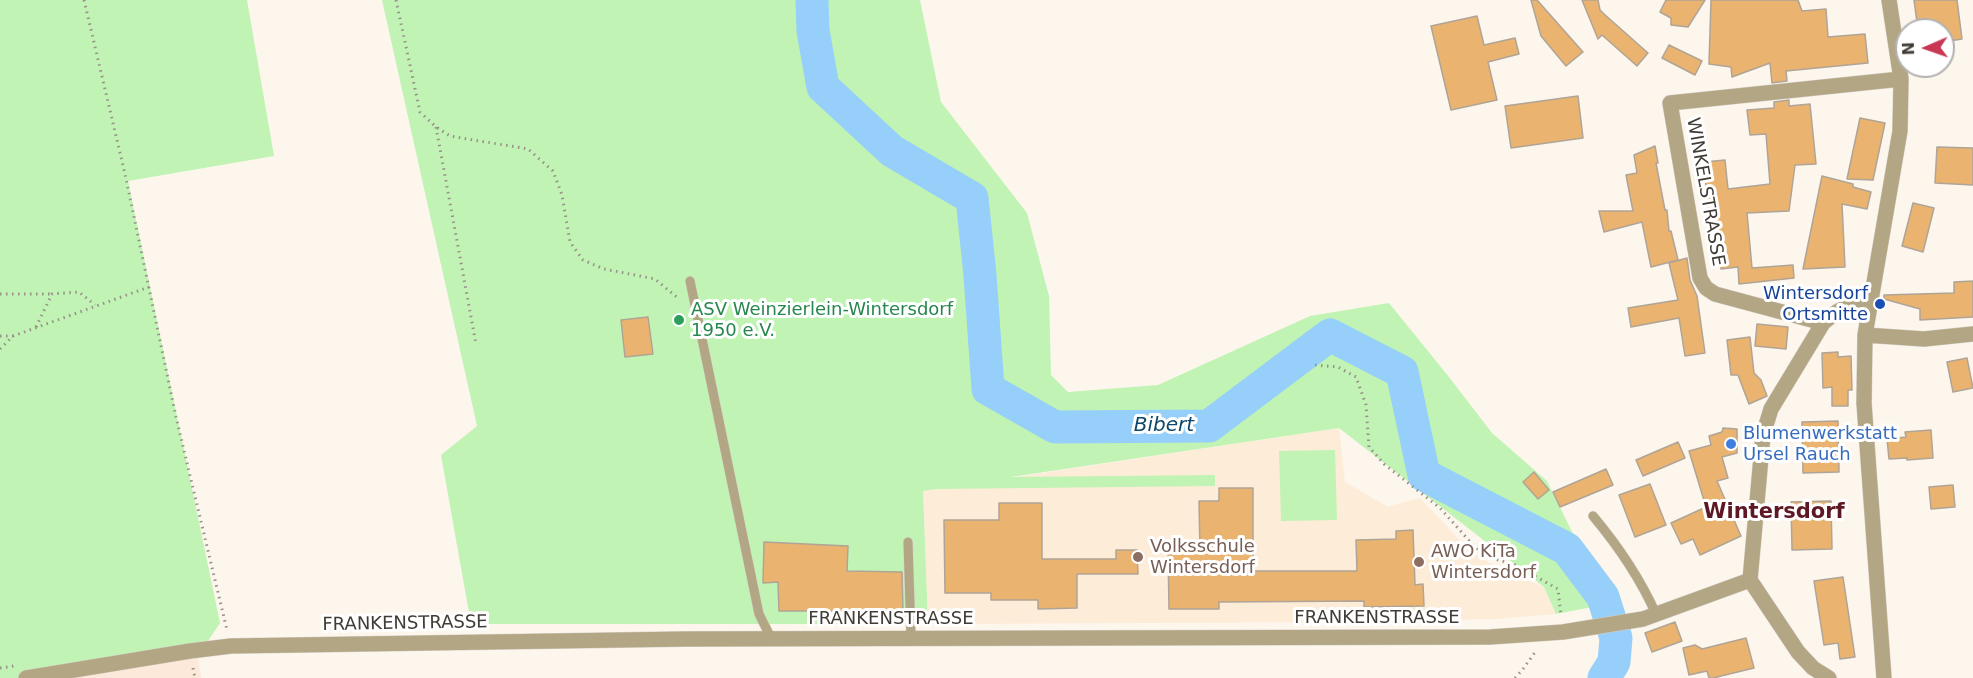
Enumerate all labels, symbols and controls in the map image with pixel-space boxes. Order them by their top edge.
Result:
north arrow [1895,18,1955,78]
text: N [1899,42,1918,56]
street label: WINKELSTRASSE [1681,116,1729,268]
place label: Wintersdorf Ortsmitte [1763,283,1868,326]
marker: Wintersdorf Ortsmitte [1873,297,1887,311]
place label: ASV Weinzierlein-Wintersdorf 1950 e.V. [691,299,953,342]
marker: ASV Weinzierlein-Wintersdorf 1950 e.V. [672,313,686,327]
water label: Bibert [1134,414,1194,438]
place label: Blumenwerkstatt Ursel Rauch [1743,423,1897,466]
marker: Blumenwerkstatt Ursel Rauch [1724,437,1738,451]
district label: Wintersdorf [1703,500,1845,526]
place label: Volksschule Wintersdorf [1150,536,1255,578]
place label: AWO KiTa Wintersdorf [1431,541,1536,584]
marker: Volksschule Wintersdorf [1131,550,1145,564]
marker: AWO KiTa Wintersdorf [1412,555,1426,569]
street label: FRANKENSTRASSE [1294,607,1460,629]
street label: FRANKENSTRASSE [808,608,974,630]
street label: FRANKENSTRASSE [322,612,488,636]

